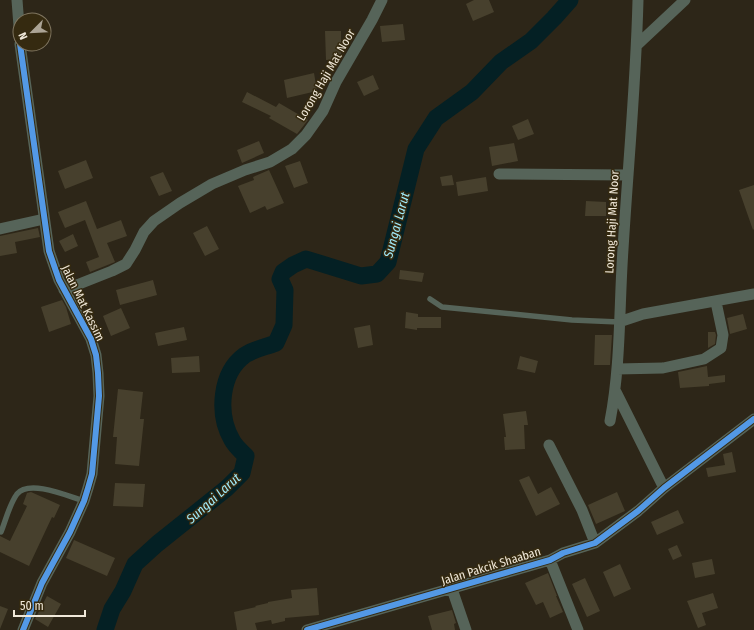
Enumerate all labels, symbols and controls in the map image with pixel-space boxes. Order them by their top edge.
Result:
north arrow [12,12,52,52]
street label: Lorong Haji Mat Noor [294,26,358,123]
text: N [16,30,31,42]
street label: Lorong Haji Mat Noor [602,169,622,274]
water label: Sungai Larut [380,190,413,261]
street label: Jalan Mat Kassim [59,263,107,343]
water label: Sungai Larut [183,470,244,527]
street label: Jalan Pakcik Shaaban [440,544,542,588]
scale bar [14,592,85,618]
text: 50 m [20,599,44,613]

